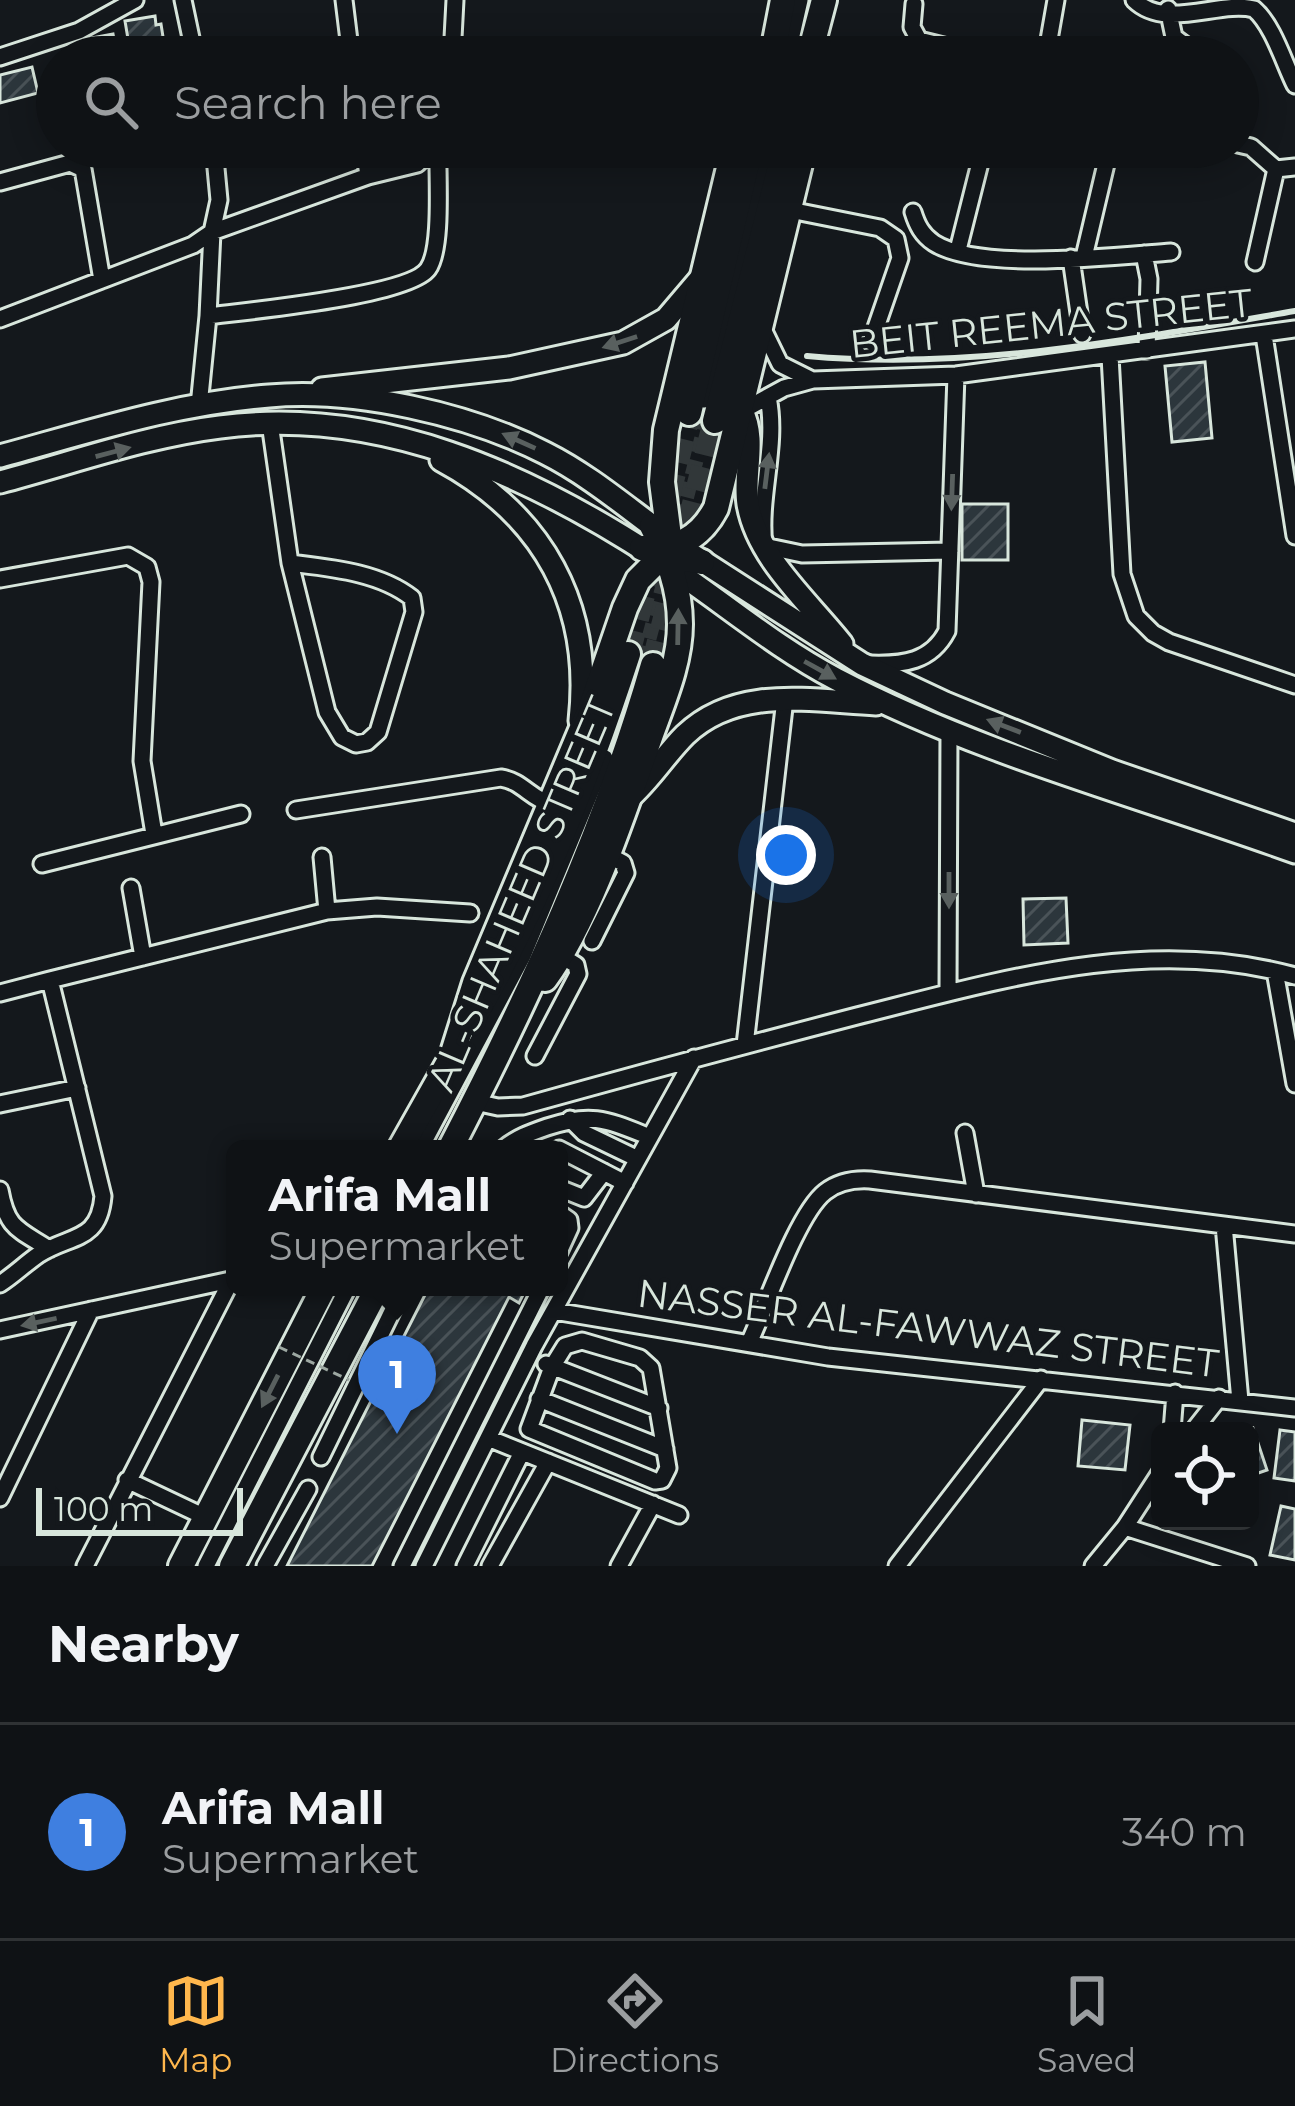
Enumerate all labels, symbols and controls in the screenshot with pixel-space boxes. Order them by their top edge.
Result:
search box [36,36,1259,168]
icon: search [78,69,144,135]
text: Search here [174,75,442,130]
street label: BEIT REEMA STREET [847,278,1255,368]
one-way arrow [602,334,638,352]
one-way arrow [501,430,536,450]
one-way arrow [95,441,132,460]
one-way arrow [757,452,776,489]
one-way arrow [942,474,961,512]
one-way arrow [669,607,688,645]
one-way arrow [803,659,837,680]
street label: AL-SHAHEED STREET [416,689,626,1098]
one-way arrow [986,715,1022,734]
your location [756,825,816,885]
one-way arrow [939,872,959,910]
popup [226,1140,568,1296]
text: Arifa Mall [268,1167,491,1222]
text: Supermarket [268,1222,526,1270]
street label: NASSER AL-FAWWAZ STREET [635,1269,1222,1388]
one-way arrow [19,1313,57,1332]
pin: 1 [358,1335,436,1434]
one-way arrow [260,1373,281,1408]
map controls [1151,1422,1259,1530]
button: locate [1151,1422,1259,1530]
scale bar [36,1482,243,1535]
text: 100 m [54,1489,153,1529]
text: Nearby [48,1613,239,1675]
text: Arifa Mall [162,1780,385,1835]
text: 1 [79,1808,95,1856]
text: 340 m [1122,1808,1247,1856]
text: Supermarket [162,1835,419,1883]
tab: Map [159,1968,232,2080]
tab: Directions [550,1968,719,2080]
tab: Saved [1037,1968,1136,2080]

